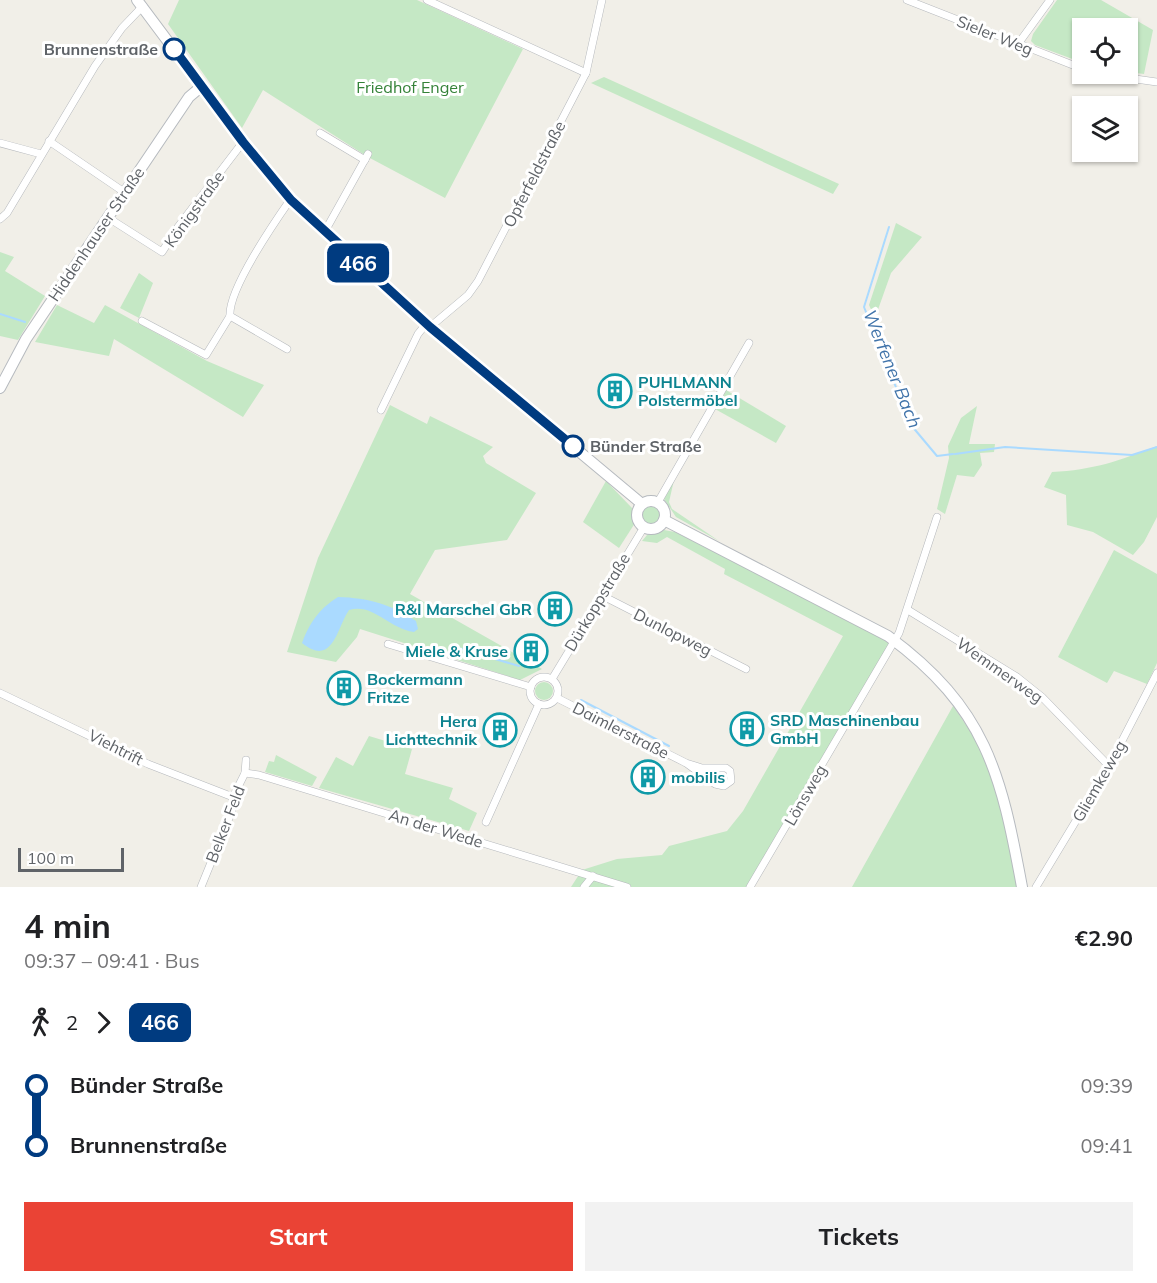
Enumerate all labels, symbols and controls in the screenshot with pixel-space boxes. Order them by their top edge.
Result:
street label: Sieler Weg [954,11,1036,59]
map controls [1072,18,1138,162]
button: locate [1072,18,1138,84]
marker: Brunnenstraße [163,38,185,60]
place label: Brunnenstraße [44,39,158,59]
park label: Friedhof Enger [356,77,464,97]
button: layers [1072,96,1138,162]
street label: Opferfeldstraße [499,117,569,231]
street label: Hiddenhauser Straße [44,163,148,305]
street label: Königstraße [160,167,228,251]
line badge: 466 [324,244,392,282]
text: 466 [339,250,377,276]
water label: Werfener Bach [858,306,927,431]
place label: PUHLMANN Polstermöbel [638,372,738,410]
building icon: PUHLMANN Polstermöbel [597,373,633,409]
marker: Bünder Straße [562,435,584,457]
place label: Bünder Straße [590,436,702,456]
street label: Dürkoppstraße [560,549,634,655]
building icon: R&I Marschel GbR [537,591,573,627]
place label: R&I Marschel GbR [395,599,532,619]
street label: Dunlopweg [631,604,715,660]
building icon: Miele & Kruse [513,633,549,669]
street label: Wemmerweg [953,633,1047,707]
place label: Miele & Kruse [405,641,508,661]
place label: Bockermann Fritze [367,669,463,707]
building icon: Bockermann Fritze [326,670,362,706]
street label: Daimlerstraße [570,697,672,763]
place label: SRD Maschinenbau GmbH [770,710,919,748]
place label: Hera Lichttechnik [385,711,478,749]
building icon: SRD Maschinenbau GmbH [729,711,765,747]
building icon: Hera Lichttechnik [482,712,518,748]
street label: Viehtrift [85,725,147,769]
street label: Gliemkeweg [1068,737,1130,825]
building icon: mobilis [630,759,666,795]
street label: Lönsweg [780,761,830,829]
place label: mobilis [671,767,725,787]
street label: Belker Feld [201,783,249,865]
street label: An der Wede [386,804,486,852]
scale bar [18,845,124,872]
text: 100 m [27,848,74,868]
text: 4 min [24,905,111,946]
text: €2.90 [1075,924,1133,952]
text: 09:37 – 09:41 · Bus [24,948,200,973]
icon: walk [24,1006,57,1039]
icon: forward [87,1006,120,1039]
text: 466 [141,1009,179,1035]
text: 2 [66,1010,78,1035]
text: Bünder Straße [70,1071,223,1099]
text: 09:39 [1080,1073,1133,1098]
text: Brunnenstraße [70,1131,227,1159]
text: 09:41 [1080,1133,1133,1158]
button: Start [24,1202,573,1271]
button: Tickets [585,1202,1133,1271]

